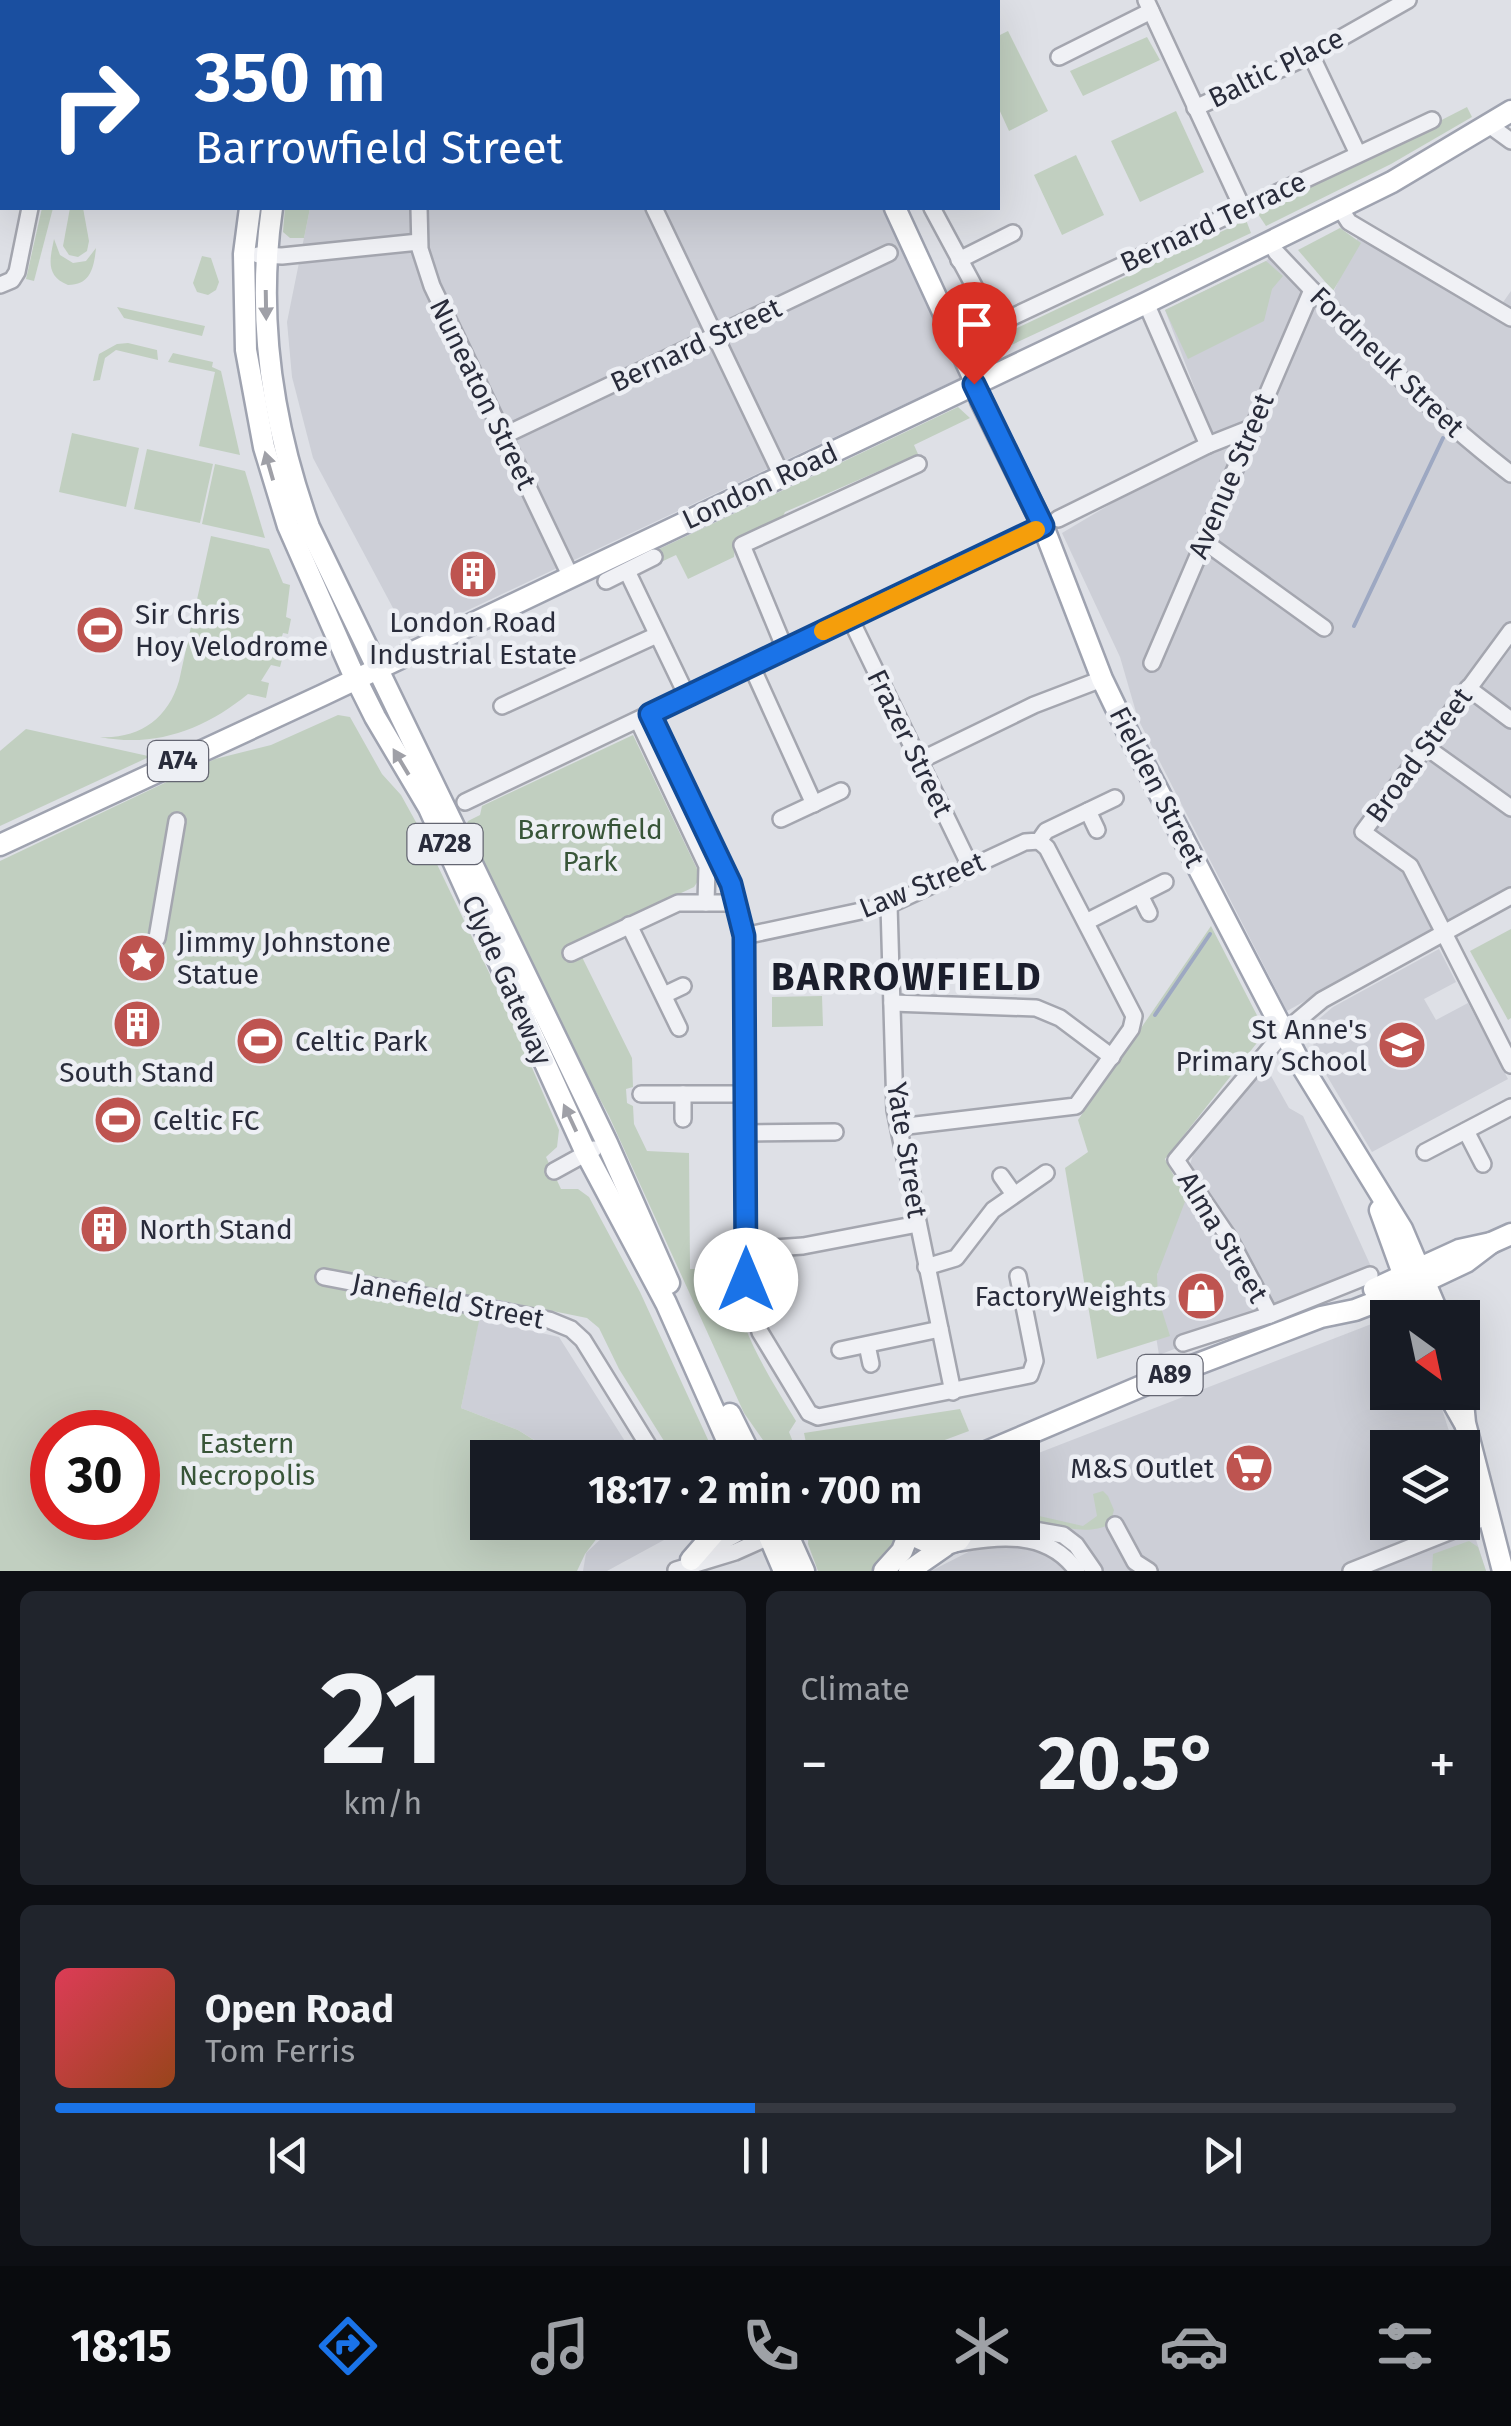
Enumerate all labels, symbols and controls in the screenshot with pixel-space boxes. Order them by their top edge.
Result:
street label: Baltic Place [1203,21,1349,115]
text: 350 m [195,36,386,120]
icon: right [30,40,160,170]
text: Barrowfield Street [195,121,563,175]
street label: Bernard Terrace [1115,165,1311,279]
street label: Fordneuk Street [1303,280,1472,444]
pin [932,282,1017,385]
one-way arrow [258,289,274,321]
street label: Bernard Street [605,291,788,399]
street label: Nuneaton Street [423,293,544,495]
icon: arrive [947,297,1002,352]
street label: Avenue Street [1181,388,1281,564]
street label: London Road [677,436,843,536]
one-way arrow [261,450,276,481]
building icon: London Road Industrial Estate [447,548,499,600]
place label: Sir Chris Hoy Velodrome [135,598,328,663]
sports icon: Sir Chris Hoy Velodrome [74,604,126,656]
place label: London Road Industrial Estate [369,606,577,671]
street label: Frazer Street [860,664,960,823]
street label: Broad Street [1359,681,1479,829]
street label: Fielden Street [1102,701,1212,874]
road number: A74 [148,741,208,781]
one-way arrow [393,748,410,776]
park label: Barrowfield Park [517,813,663,878]
road number: A728 [408,824,482,864]
street label: Law Street [855,845,990,925]
street label: Clyde Gateway [455,890,559,1070]
place label: Jimmy Johnstone Statue [177,926,391,991]
place icon: Jimmy Johnstone Statue [116,932,168,984]
district label: BARROWFIELD [771,954,1043,1000]
building icon: South Stand [111,998,163,1050]
place label: St Anne's Primary School [1175,1013,1367,1078]
sports icon: Celtic Park [234,1015,286,1067]
school or university icon: St Anne's Primary School [1376,1019,1428,1071]
place label: Celtic Park [295,1025,428,1058]
place label: South Stand [59,1056,215,1089]
street label: Yate Street [880,1080,934,1221]
sports icon: Celtic FC [92,1094,144,1146]
one-way arrow [562,1103,579,1132]
place label: Celtic FC [153,1104,260,1137]
street label: Alma Street [1171,1166,1275,1309]
building icon: North Stand [78,1203,130,1255]
place label: North Stand [139,1213,293,1246]
position arrow [694,1228,798,1332]
street label: Janefield Street [349,1266,548,1336]
shop icon: FactoryWeights [1175,1270,1227,1322]
place label: FactoryWeights [975,1280,1166,1313]
north arrow [1370,1300,1480,1410]
map controls [1370,1300,1480,1540]
road number: A89 [1138,1355,1202,1395]
speed limit sign: 30 [30,1410,160,1540]
park label: Eastern Necropolis [179,1427,315,1492]
button: layers [1370,1430,1480,1540]
supermarket icon: M&S Outlet [1223,1442,1275,1494]
place label: M&S Outlet [1070,1452,1215,1485]
text: 18:17 · 2 min · 700 m [588,1467,922,1513]
text: 21 [320,1641,445,1797]
text: Climate [801,1670,910,1708]
text: 20.5° [1038,1719,1218,1809]
text: − [801,1732,828,1798]
text: + [1429,1732,1456,1798]
text: km/h [343,1784,422,1822]
text: Open Road [205,1986,394,2032]
text: Tom Ferris [205,2032,355,2070]
icon: previous [261,2128,316,2183]
icon: pause [728,2128,783,2183]
icon: next [1195,2128,1250,2183]
icon: directions [313,2311,383,2381]
icon: music [525,2311,595,2381]
icon: phone [736,2311,806,2381]
icon: climate [947,2311,1017,2381]
icon: car [1159,2311,1229,2381]
icon: filters [1370,2311,1440,2381]
text: 18:15 [71,2319,172,2373]

